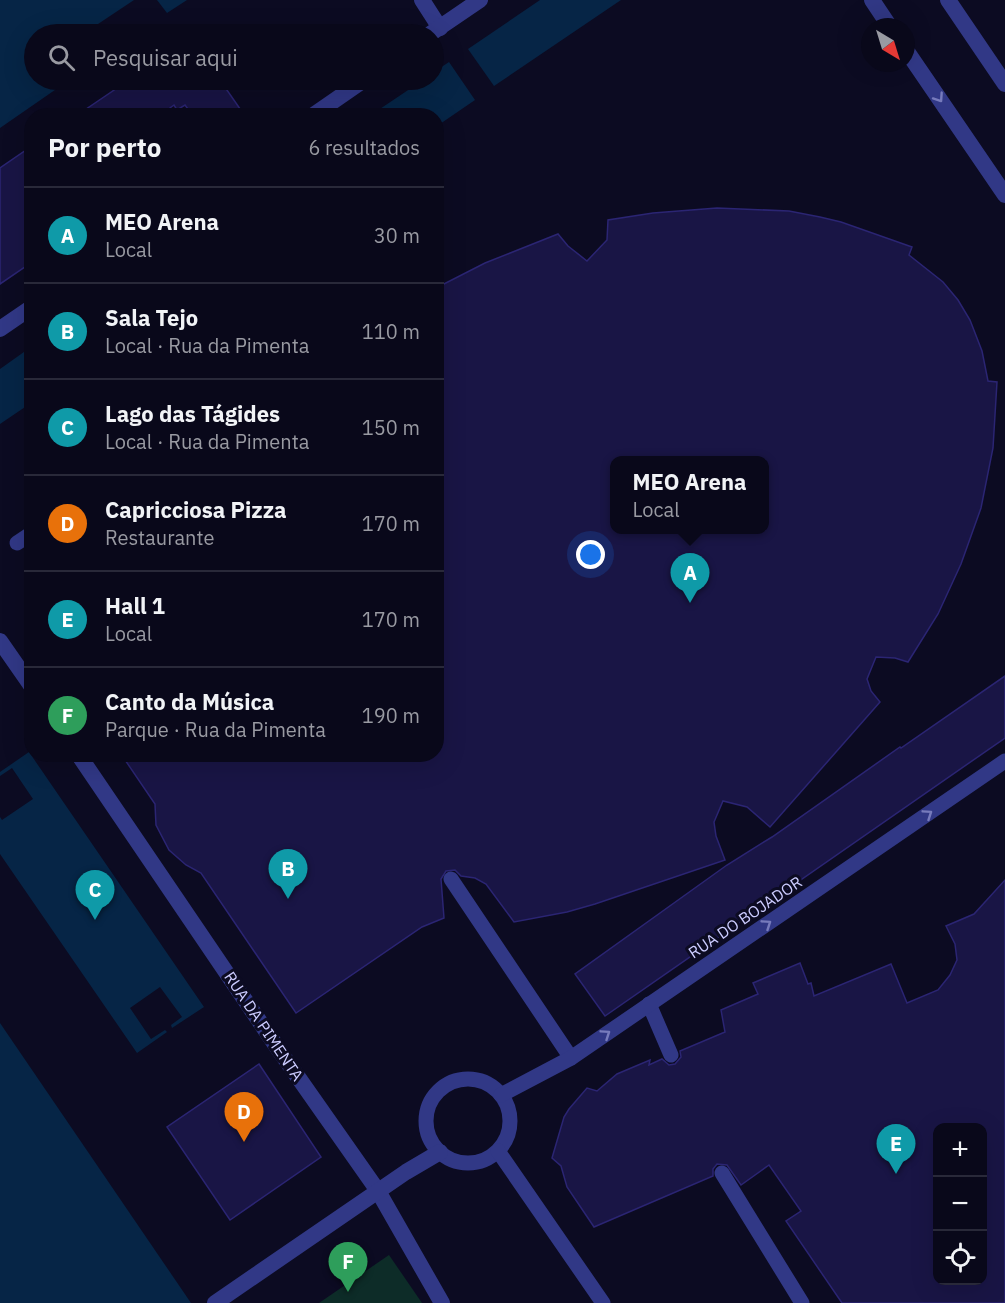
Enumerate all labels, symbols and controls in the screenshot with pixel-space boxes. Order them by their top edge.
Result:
north arrow [861,18,915,72]
search box [24,24,444,90]
icon: search [45,41,78,74]
text: Pesquisar aqui [93,43,238,72]
one-way arrow [932,92,943,103]
text: Por perto [48,130,161,164]
text: 6 resultados [308,134,420,161]
text: MEO Arena [105,207,219,236]
text: A [61,222,74,249]
text: 30 m [374,222,420,249]
text: Local [105,236,152,263]
text: Sala Tejo [105,303,198,332]
text: B [61,318,74,345]
text: 110 m [362,318,420,345]
text: Local · Rua da Pimenta [105,332,309,359]
text: Lago das Tágides [105,399,280,428]
text: C [61,414,74,441]
text: 150 m [362,414,420,441]
text: Local · Rua da Pimenta [105,428,309,455]
popup [610,456,769,534]
text: MEO Arena [632,467,747,496]
text: Capricciosa Pizza [105,495,287,524]
text: Local [632,496,680,523]
text: D [61,510,74,537]
text: 170 m [362,510,420,537]
text: Restaurante [105,524,214,551]
your location [576,540,605,569]
pin: A [670,554,710,603]
text: Hall 1 [105,591,165,620]
text: E [61,606,74,633]
text: 170 m [362,606,420,633]
text: Local [105,620,152,647]
text: Canto da Música [105,687,274,716]
text: F [62,702,73,729]
text: 190 m [362,702,420,729]
text: Parque · Rua da Pimenta [105,716,326,743]
one-way arrow [921,810,932,821]
pin: B [268,850,308,899]
pin: C [76,870,115,920]
street label: RUA DO BOJADOR [684,872,806,962]
one-way arrow [760,920,771,931]
street label: RUA DA PIMENTA [220,968,308,1084]
one-way arrow [599,1030,610,1041]
pin: D [224,1092,264,1142]
map controls [933,1123,987,1285]
button: + [933,1123,987,1177]
pin: E [876,1124,916,1174]
button: − [933,1177,987,1231]
button: locate [933,1231,987,1285]
pin: F [328,1242,368,1292]

